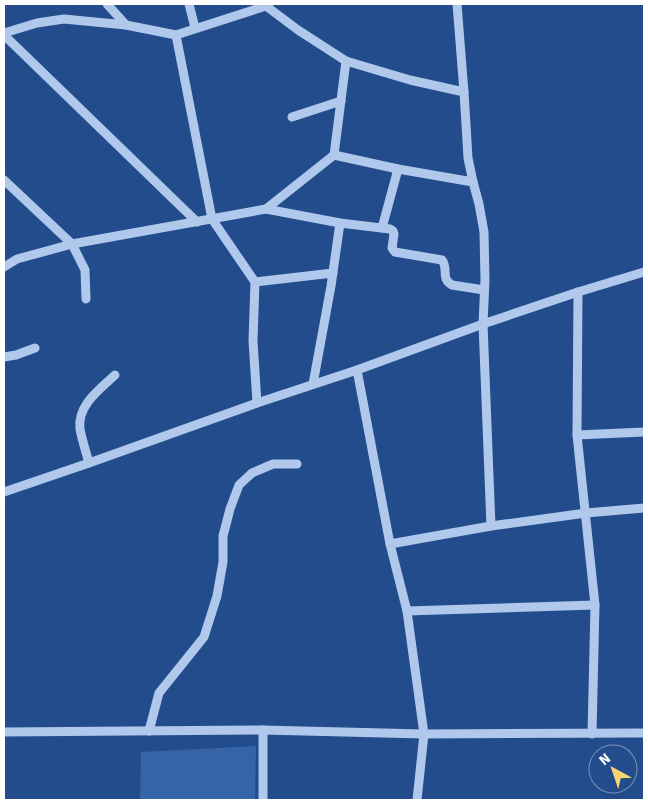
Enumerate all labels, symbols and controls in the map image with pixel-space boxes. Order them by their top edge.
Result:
north arrow [588,744,638,794]
text: N [596,750,614,769]

